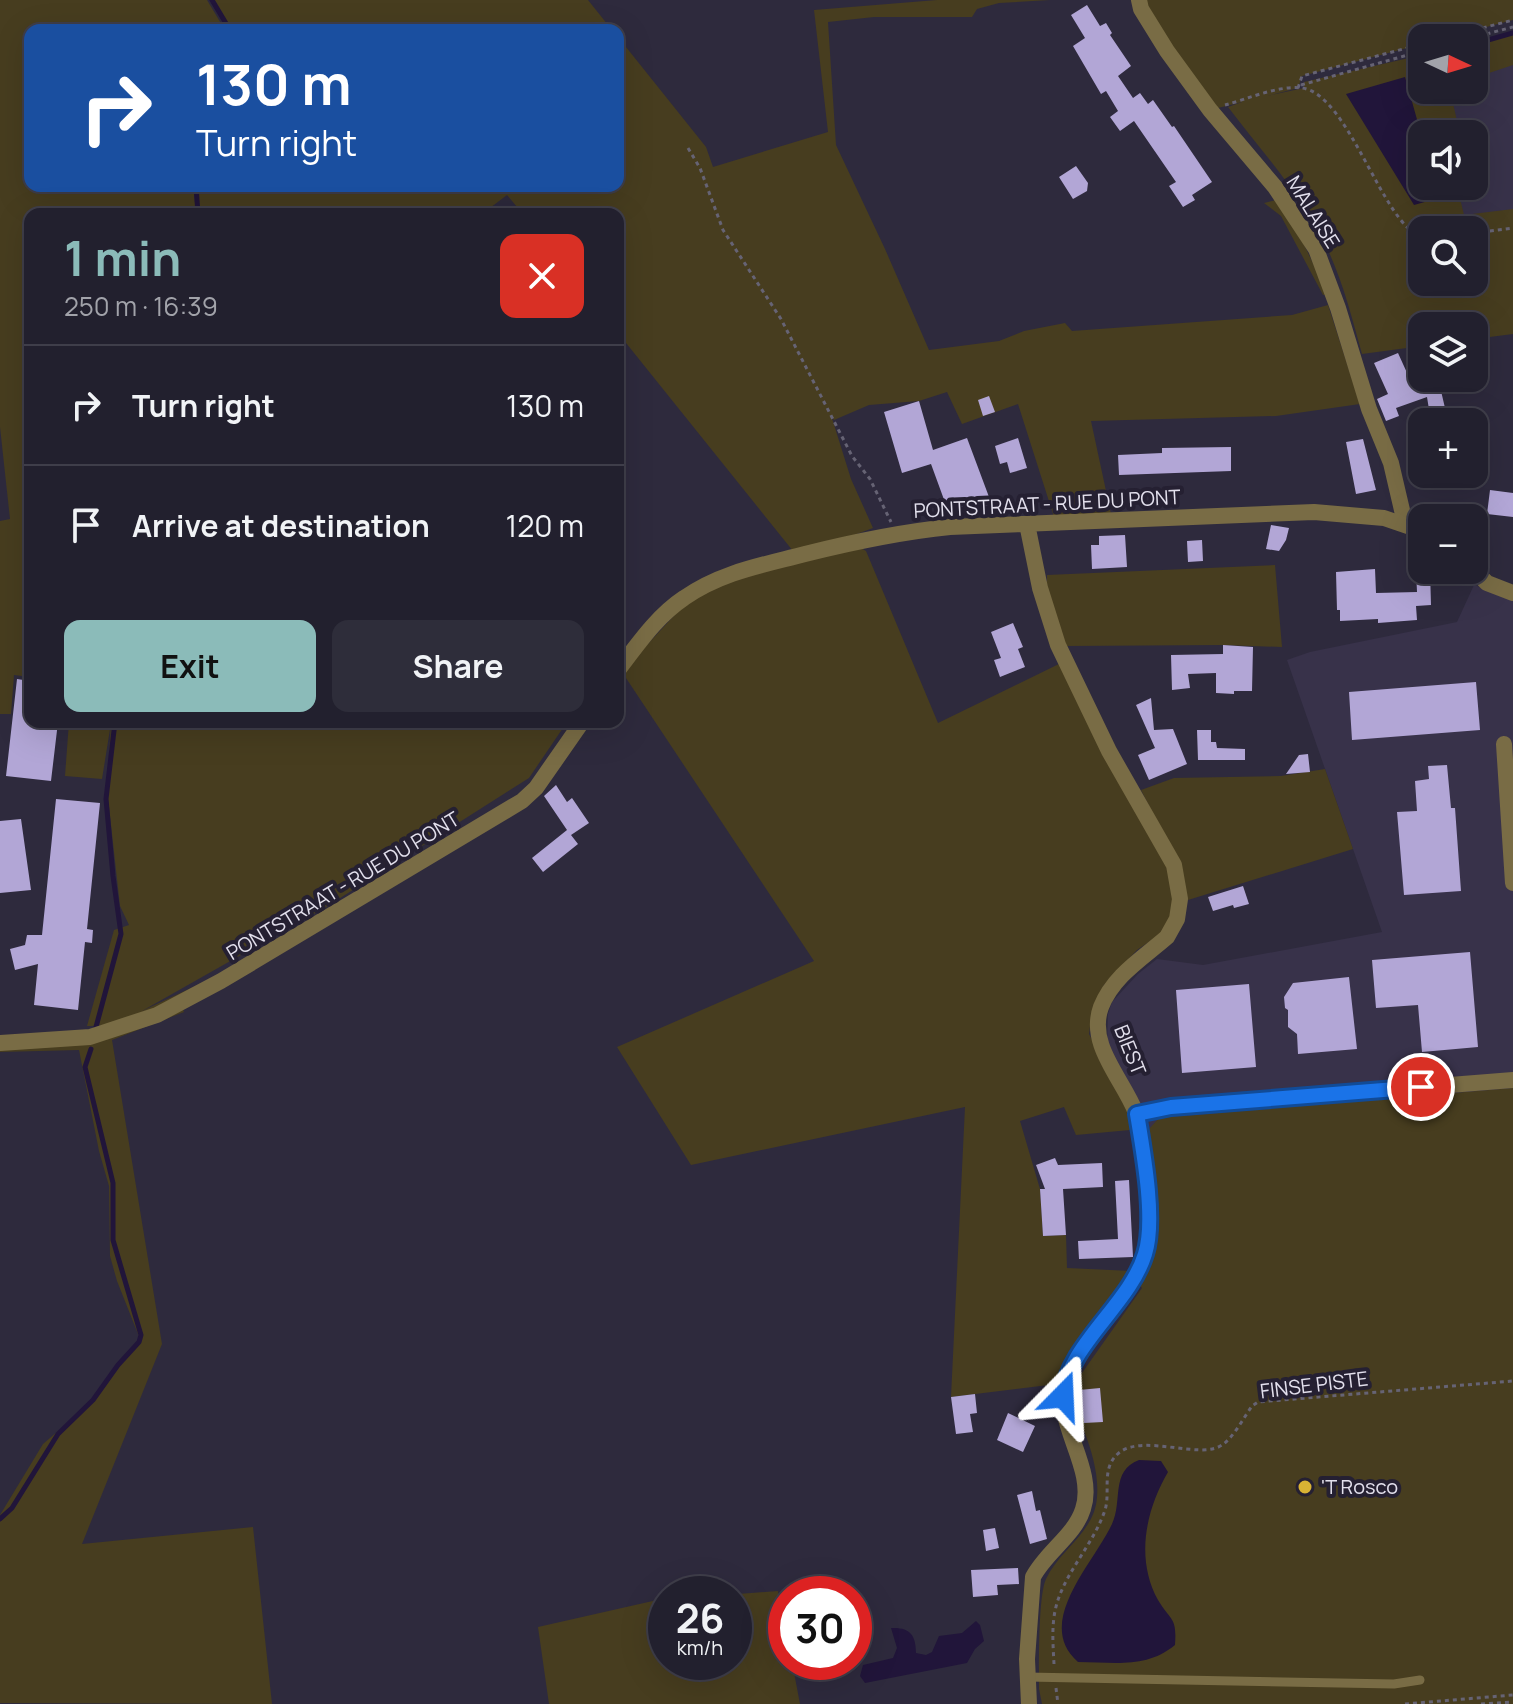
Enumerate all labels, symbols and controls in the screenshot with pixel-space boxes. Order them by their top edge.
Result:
north arrow [1408,24,1488,104]
map controls [1408,24,1488,584]
text: 130 m [196,45,352,122]
icon: right [64,56,168,160]
text: Turn right [196,118,357,167]
button: sound [1408,120,1488,200]
street label: MALAISE [1281,170,1346,253]
button: search [1408,216,1488,296]
text: 1 min [64,225,181,290]
button: close [500,234,584,318]
text: 250 m · 16:39 [64,288,218,324]
button: layers [1408,312,1488,392]
icon: right [64,383,108,427]
text: Turn right [132,385,275,426]
text: 130 m [506,385,584,426]
button: + [1408,408,1488,488]
street label: PONTSTRAAT - RUE DU PONT [913,483,1181,524]
icon: arrive [64,503,108,547]
button: − [1408,504,1488,584]
text: Arrive at destination [132,505,430,546]
text: 120 m [505,505,584,546]
button: Exit [64,620,316,712]
button: Share [332,620,584,712]
street label: PONTSTRAAT - RUE DU PONT [221,805,464,966]
street label: BIEST [1108,1021,1153,1079]
pin [1387,1053,1455,1121]
icon: arrive [1399,1065,1443,1109]
position arrow [1021,1354,1105,1438]
street label: FINSE PISTE [1258,1364,1369,1405]
place label: 'T Rosco [1321,1473,1398,1500]
marker: 'T Rosco [1296,1478,1314,1496]
speed limit sign: 30 [768,1576,872,1680]
text: 26 [676,1590,724,1645]
text: km/h [677,1634,723,1661]

